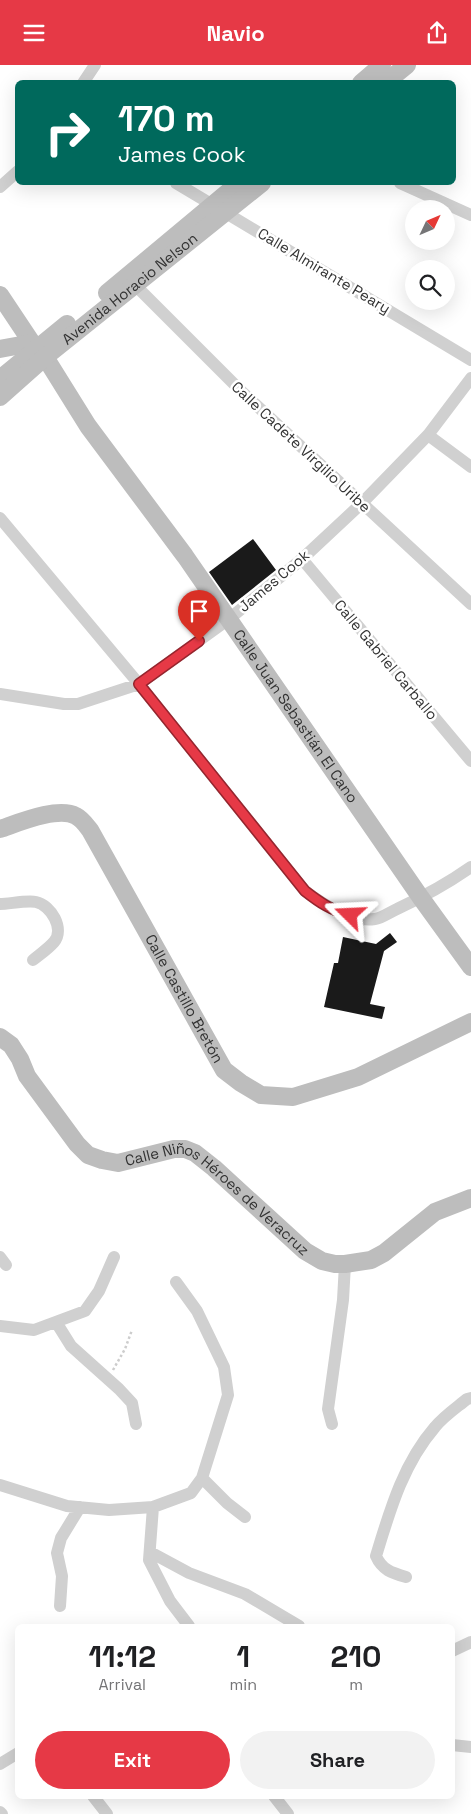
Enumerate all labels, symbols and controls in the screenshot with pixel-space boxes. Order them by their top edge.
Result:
icon: menu [20,19,48,47]
text: Navio [206,19,265,47]
icon: share [423,19,451,47]
text: 170 m [118,97,215,141]
icon: right [35,100,100,165]
text: James Cook [118,140,246,168]
north arrow [405,200,455,250]
map controls [405,200,455,310]
street label: Calle Almirante Peary [255,223,394,318]
street label: Avenida Horacio Nelson [58,228,201,349]
button: search [405,260,455,310]
street label: Calle Cadete Virgilio Uribe [228,377,375,516]
street label: James Cook [234,545,313,616]
pin [178,590,220,641]
street label: Calle Gabriel Carballo [331,596,442,724]
icon: arrive [185,597,213,625]
street label: Calle Juan Sebastián El Cano [229,625,363,807]
position arrow [323,888,375,940]
street label: Calle Castillo Bretón [141,931,228,1066]
street label: Calle Niños Héroes de Veracruz [123,1139,313,1259]
text: 11:12 [89,1637,156,1676]
text: 1 [237,1637,250,1676]
text: 210 [331,1637,381,1676]
text: Arrival [98,1674,146,1695]
text: min [230,1674,257,1695]
text: m [349,1674,363,1695]
button: Exit [35,1731,230,1789]
button: Share [240,1731,435,1789]

